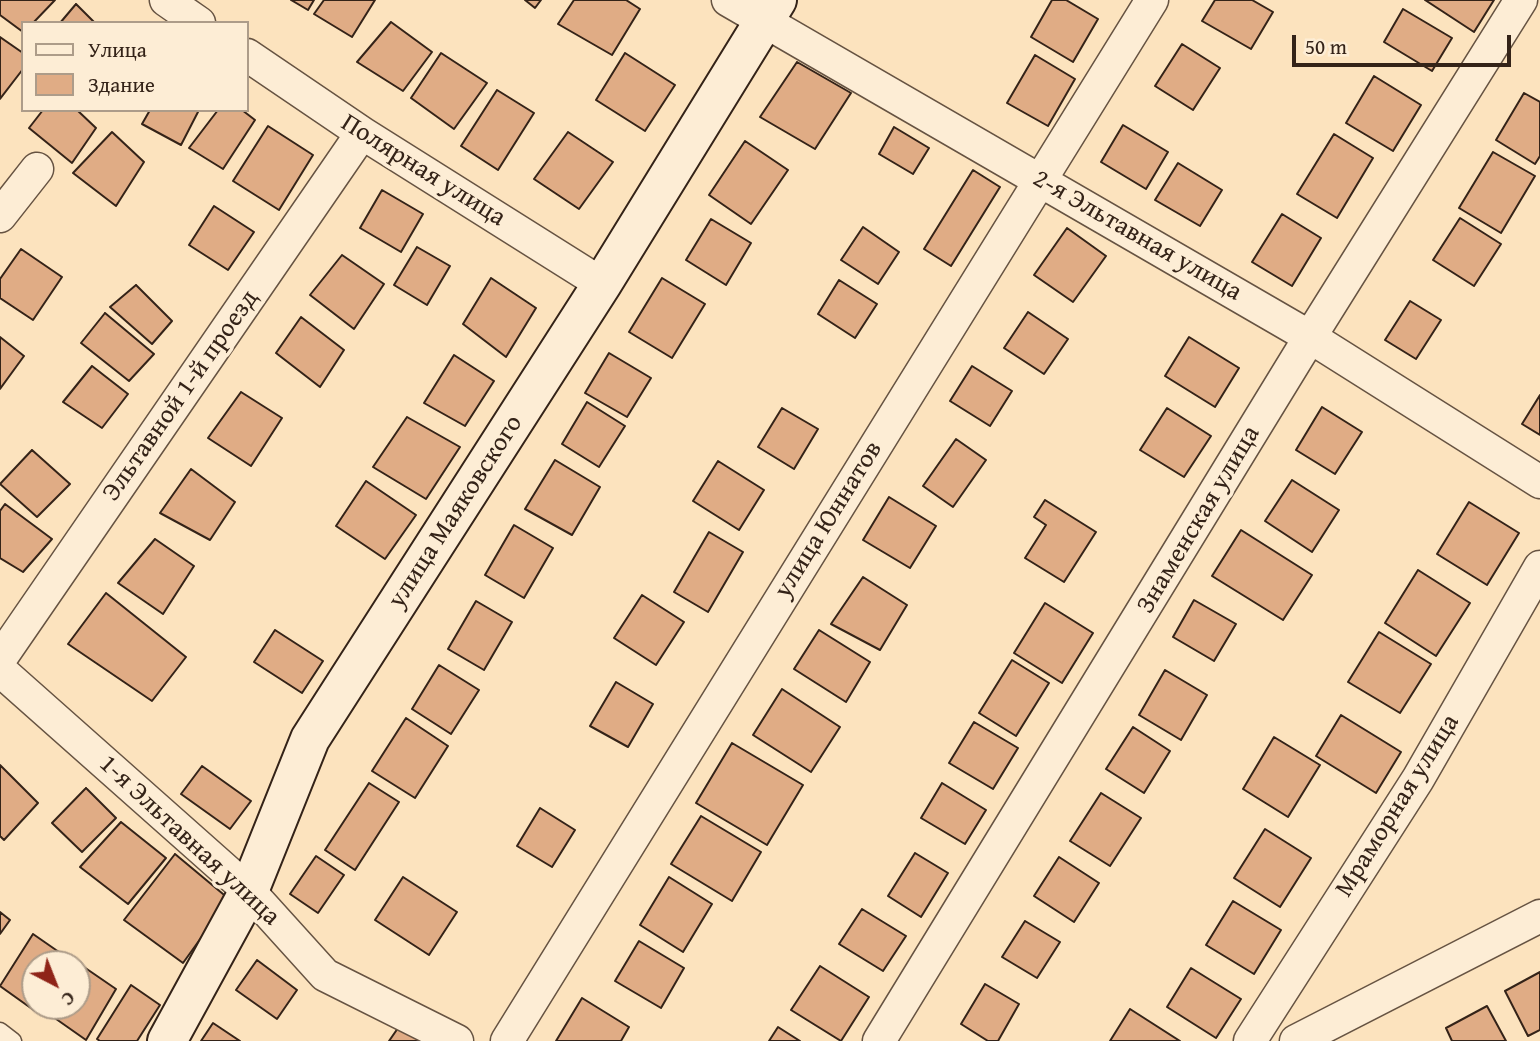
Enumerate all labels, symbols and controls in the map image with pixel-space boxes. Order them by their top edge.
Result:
legend [21,21,248,112]
scale bar [1295,21,1514,65]
text: 50 m [1305,31,1347,62]
text: Улица [88,34,147,65]
text: Здание [88,69,155,100]
street label: Полярная улица [335,108,511,234]
street label: 2-я Эльтавная улица [1027,164,1247,308]
street label: Эльтавной 1-й проезд [96,284,266,508]
street label: улица Маяковского [382,410,530,614]
street label: Знаменская улица [1131,421,1267,619]
street label: улица Юннатов [768,436,890,604]
street label: Мраморная улица [1329,709,1467,903]
street label: 1-я Эльтавная улица [92,749,286,933]
north arrow [21,950,91,1020]
text: С [55,985,82,1013]

